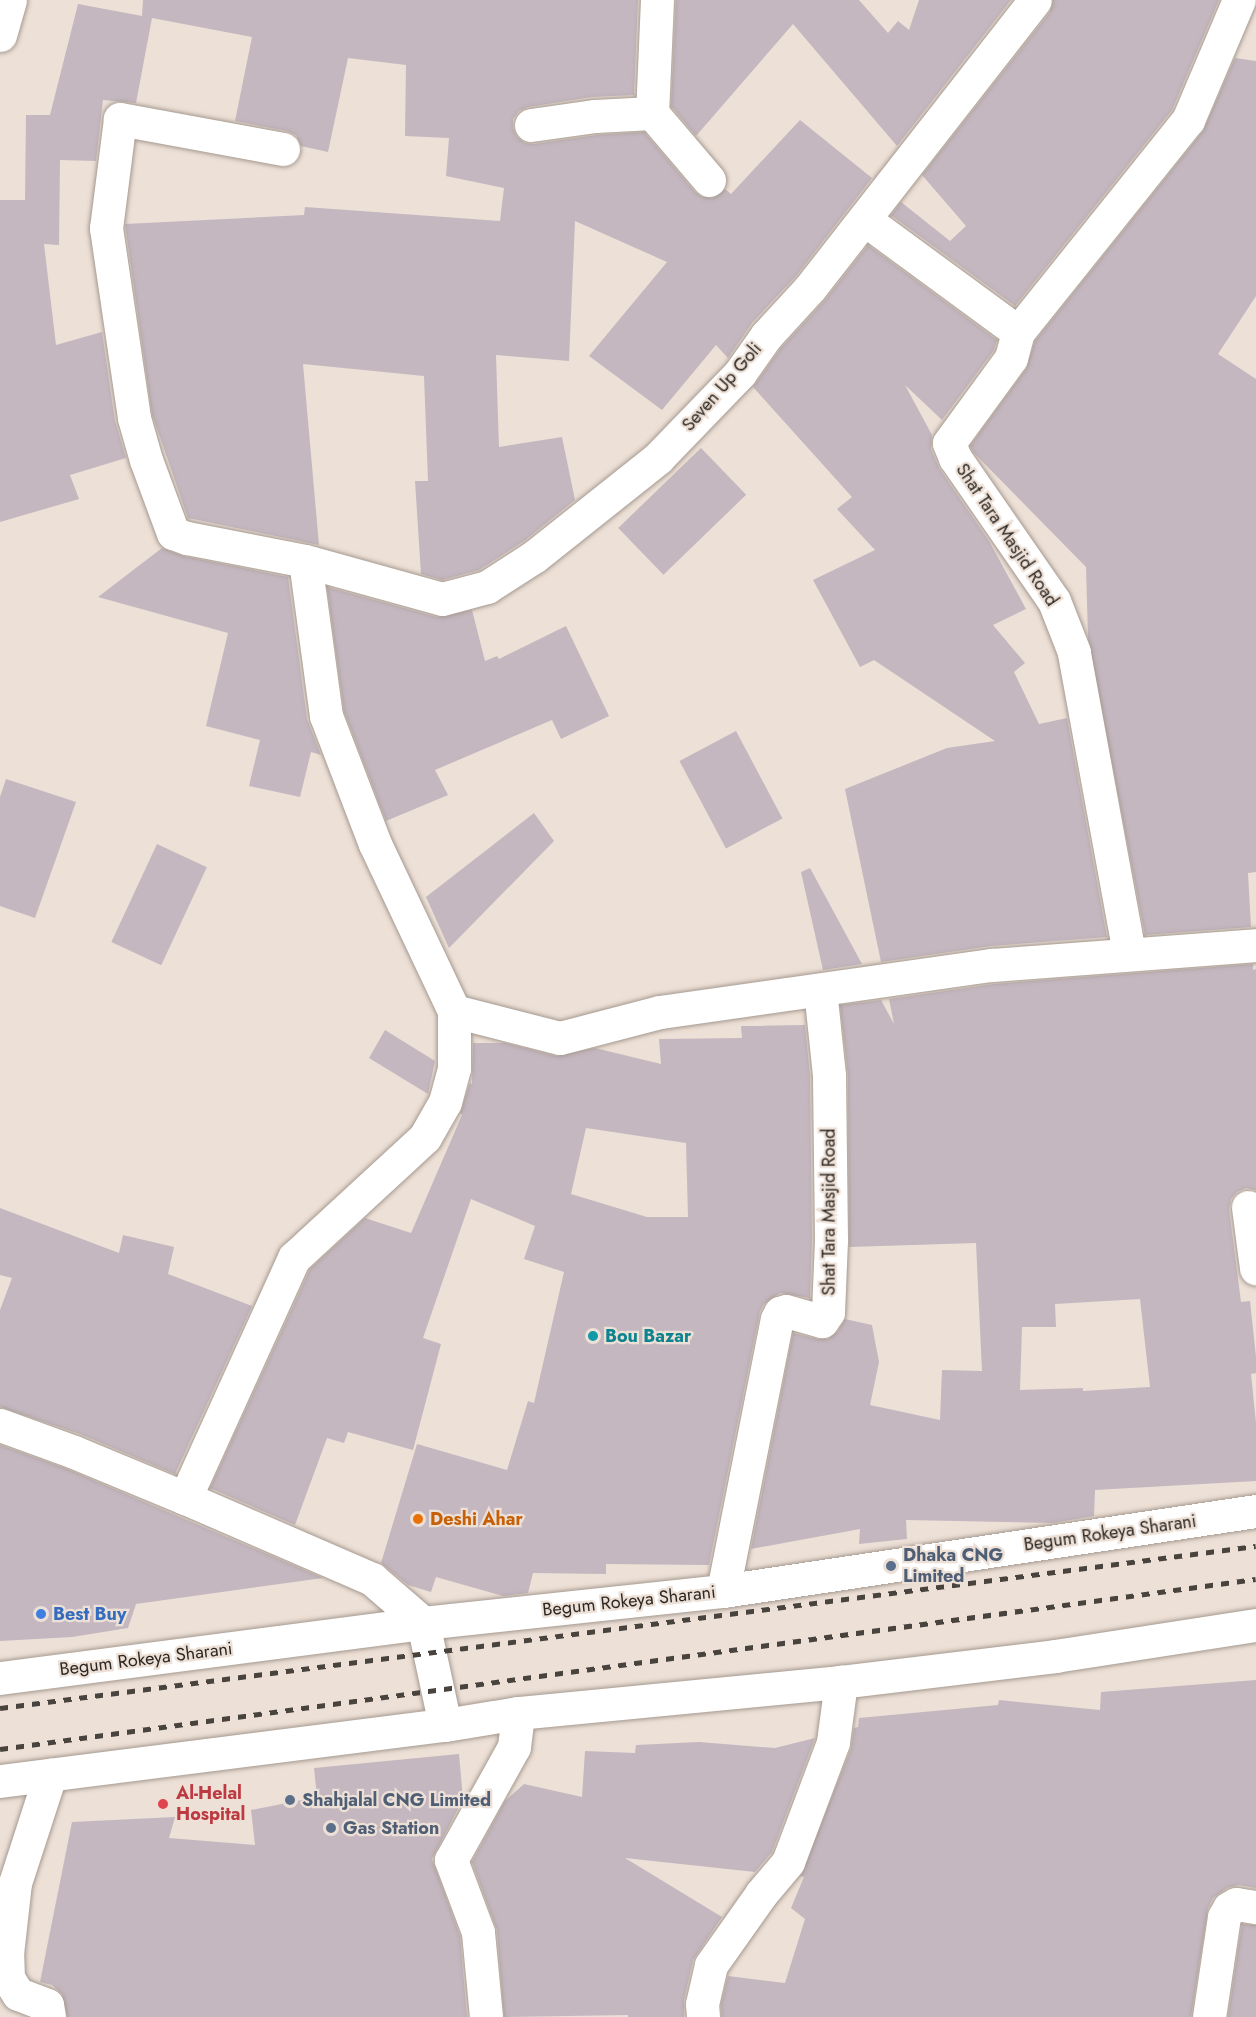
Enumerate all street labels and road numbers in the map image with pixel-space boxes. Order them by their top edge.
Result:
street label: Seven Up Goli [678,338,766,436]
street label: Shat Tara Masjid Road [951,460,1063,610]
street label: Shat Tara Masjid Road [818,1128,840,1296]
street label: Begum Rokeya Sharani [1022,1510,1198,1556]
street label: Begum Rokeya Sharani [541,1581,717,1621]
street label: Begum Rokeya Sharani [58,1638,234,1680]

